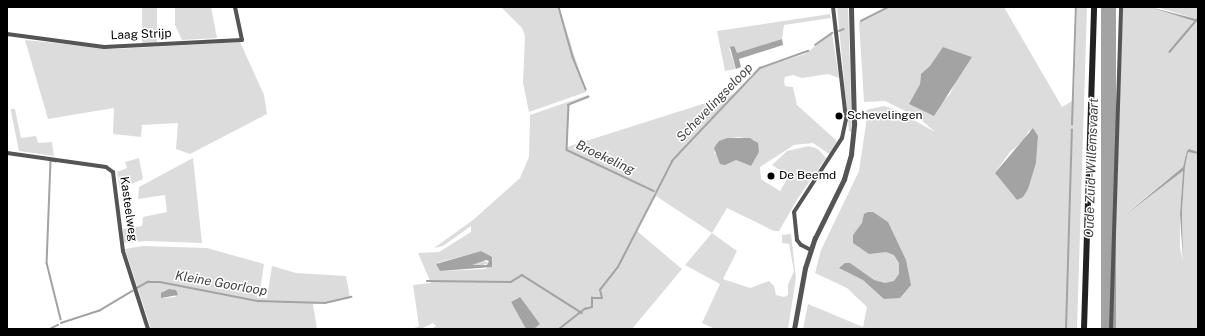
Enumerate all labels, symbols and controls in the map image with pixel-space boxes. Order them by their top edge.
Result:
street label: Laag Strijp [110,27,172,43]
water label: Schevelingseloop [674,60,756,146]
water label: Oude Zuid-Willemsvaart [1082,98,1102,238]
place label: Schevelingen [847,109,922,123]
marker: Schevelingen [834,111,844,121]
water label: Broekeling [573,138,637,178]
place label: De Beemd [779,169,836,183]
marker: De Beemd [766,171,776,181]
street label: Kasteelweg [116,176,140,242]
water label: Kleine Goorloop [174,268,268,300]

